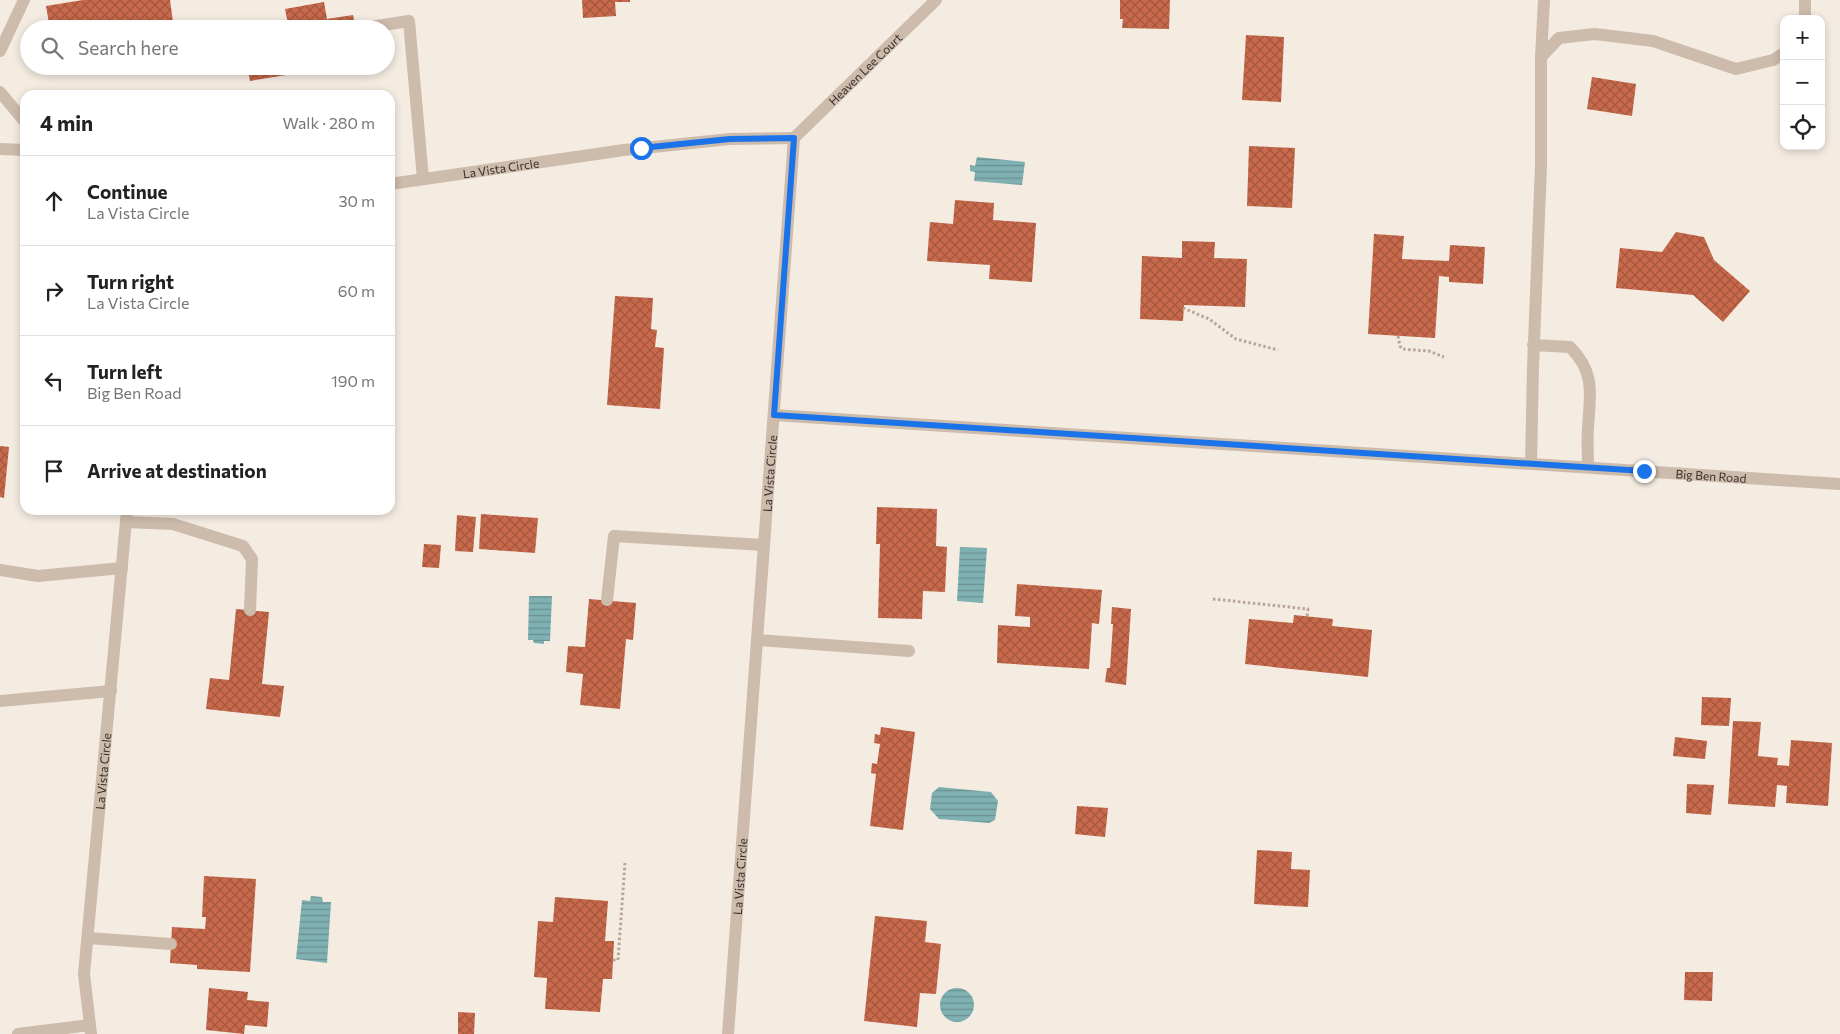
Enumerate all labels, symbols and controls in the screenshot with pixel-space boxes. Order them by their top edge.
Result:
map controls [1780,15,1825,150]
button: + [1780,15,1825,60]
search box [20,20,395,75]
street label: Heaven Lee Court [825,30,905,108]
icon: search [38,34,66,62]
text: Search here [78,36,178,59]
button: − [1780,60,1825,105]
button: locate [1780,105,1825,150]
text: 4 min [40,110,93,135]
text: Walk · 280 m [283,113,375,132]
route start [630,137,653,160]
street label: La Vista Circle [462,155,540,180]
text: Continue [87,180,167,203]
icon: ahead [40,187,68,215]
text: 30 m [338,191,375,210]
text: La Vista Circle [87,203,190,222]
text: Turn right [87,270,174,293]
icon: right [40,277,68,305]
text: 60 m [338,281,375,300]
text: La Vista Circle [87,293,190,312]
text: Turn left [87,360,162,383]
icon: left [40,367,68,395]
text: 190 m [331,371,375,390]
text: Big Ben Road [87,383,182,402]
street label: La Vista Circle [759,435,779,512]
icon: arrive [40,457,68,485]
text: Arrive at destination [87,459,267,482]
route end [1633,460,1656,483]
street label: Big Ben Road [1675,466,1747,485]
street label: La Vista Circle [92,732,113,810]
street label: La Vista Circle [730,838,749,915]

